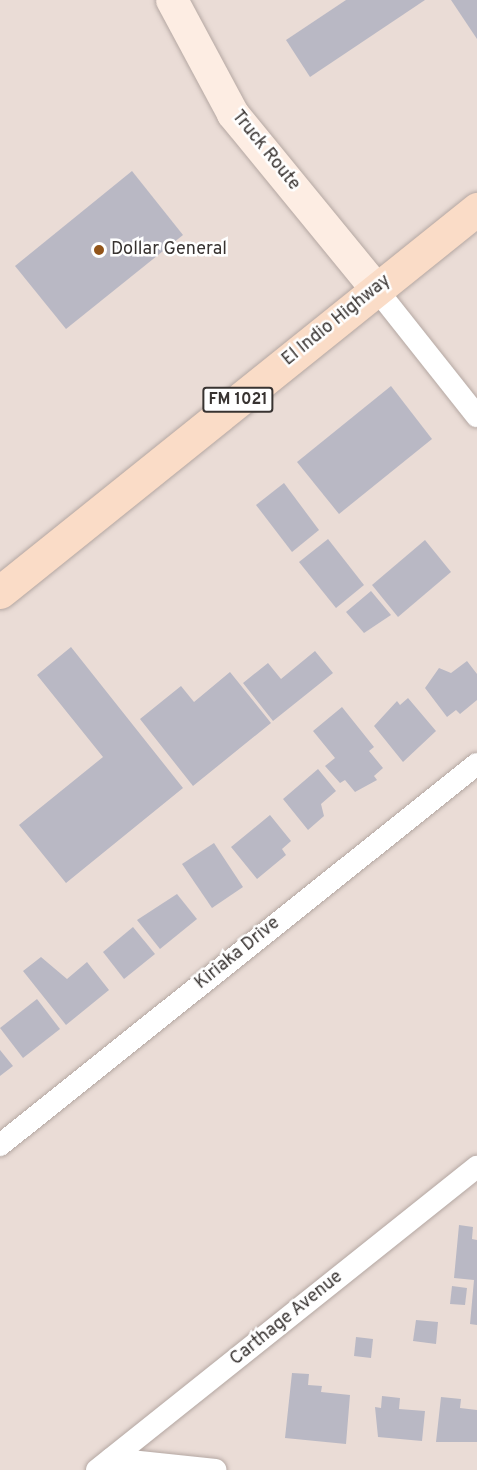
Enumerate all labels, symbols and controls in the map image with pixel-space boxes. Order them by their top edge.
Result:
street label: Truck Route [226,107,304,195]
place label: Dollar General [111,239,227,261]
marker: Dollar General [92,243,106,257]
street label: El Indio Highway [278,271,396,371]
road number: FM 1021 [202,387,274,413]
street label: Kiriaka Drive [191,913,285,995]
street label: Carthage Avenue [226,1267,348,1371]

